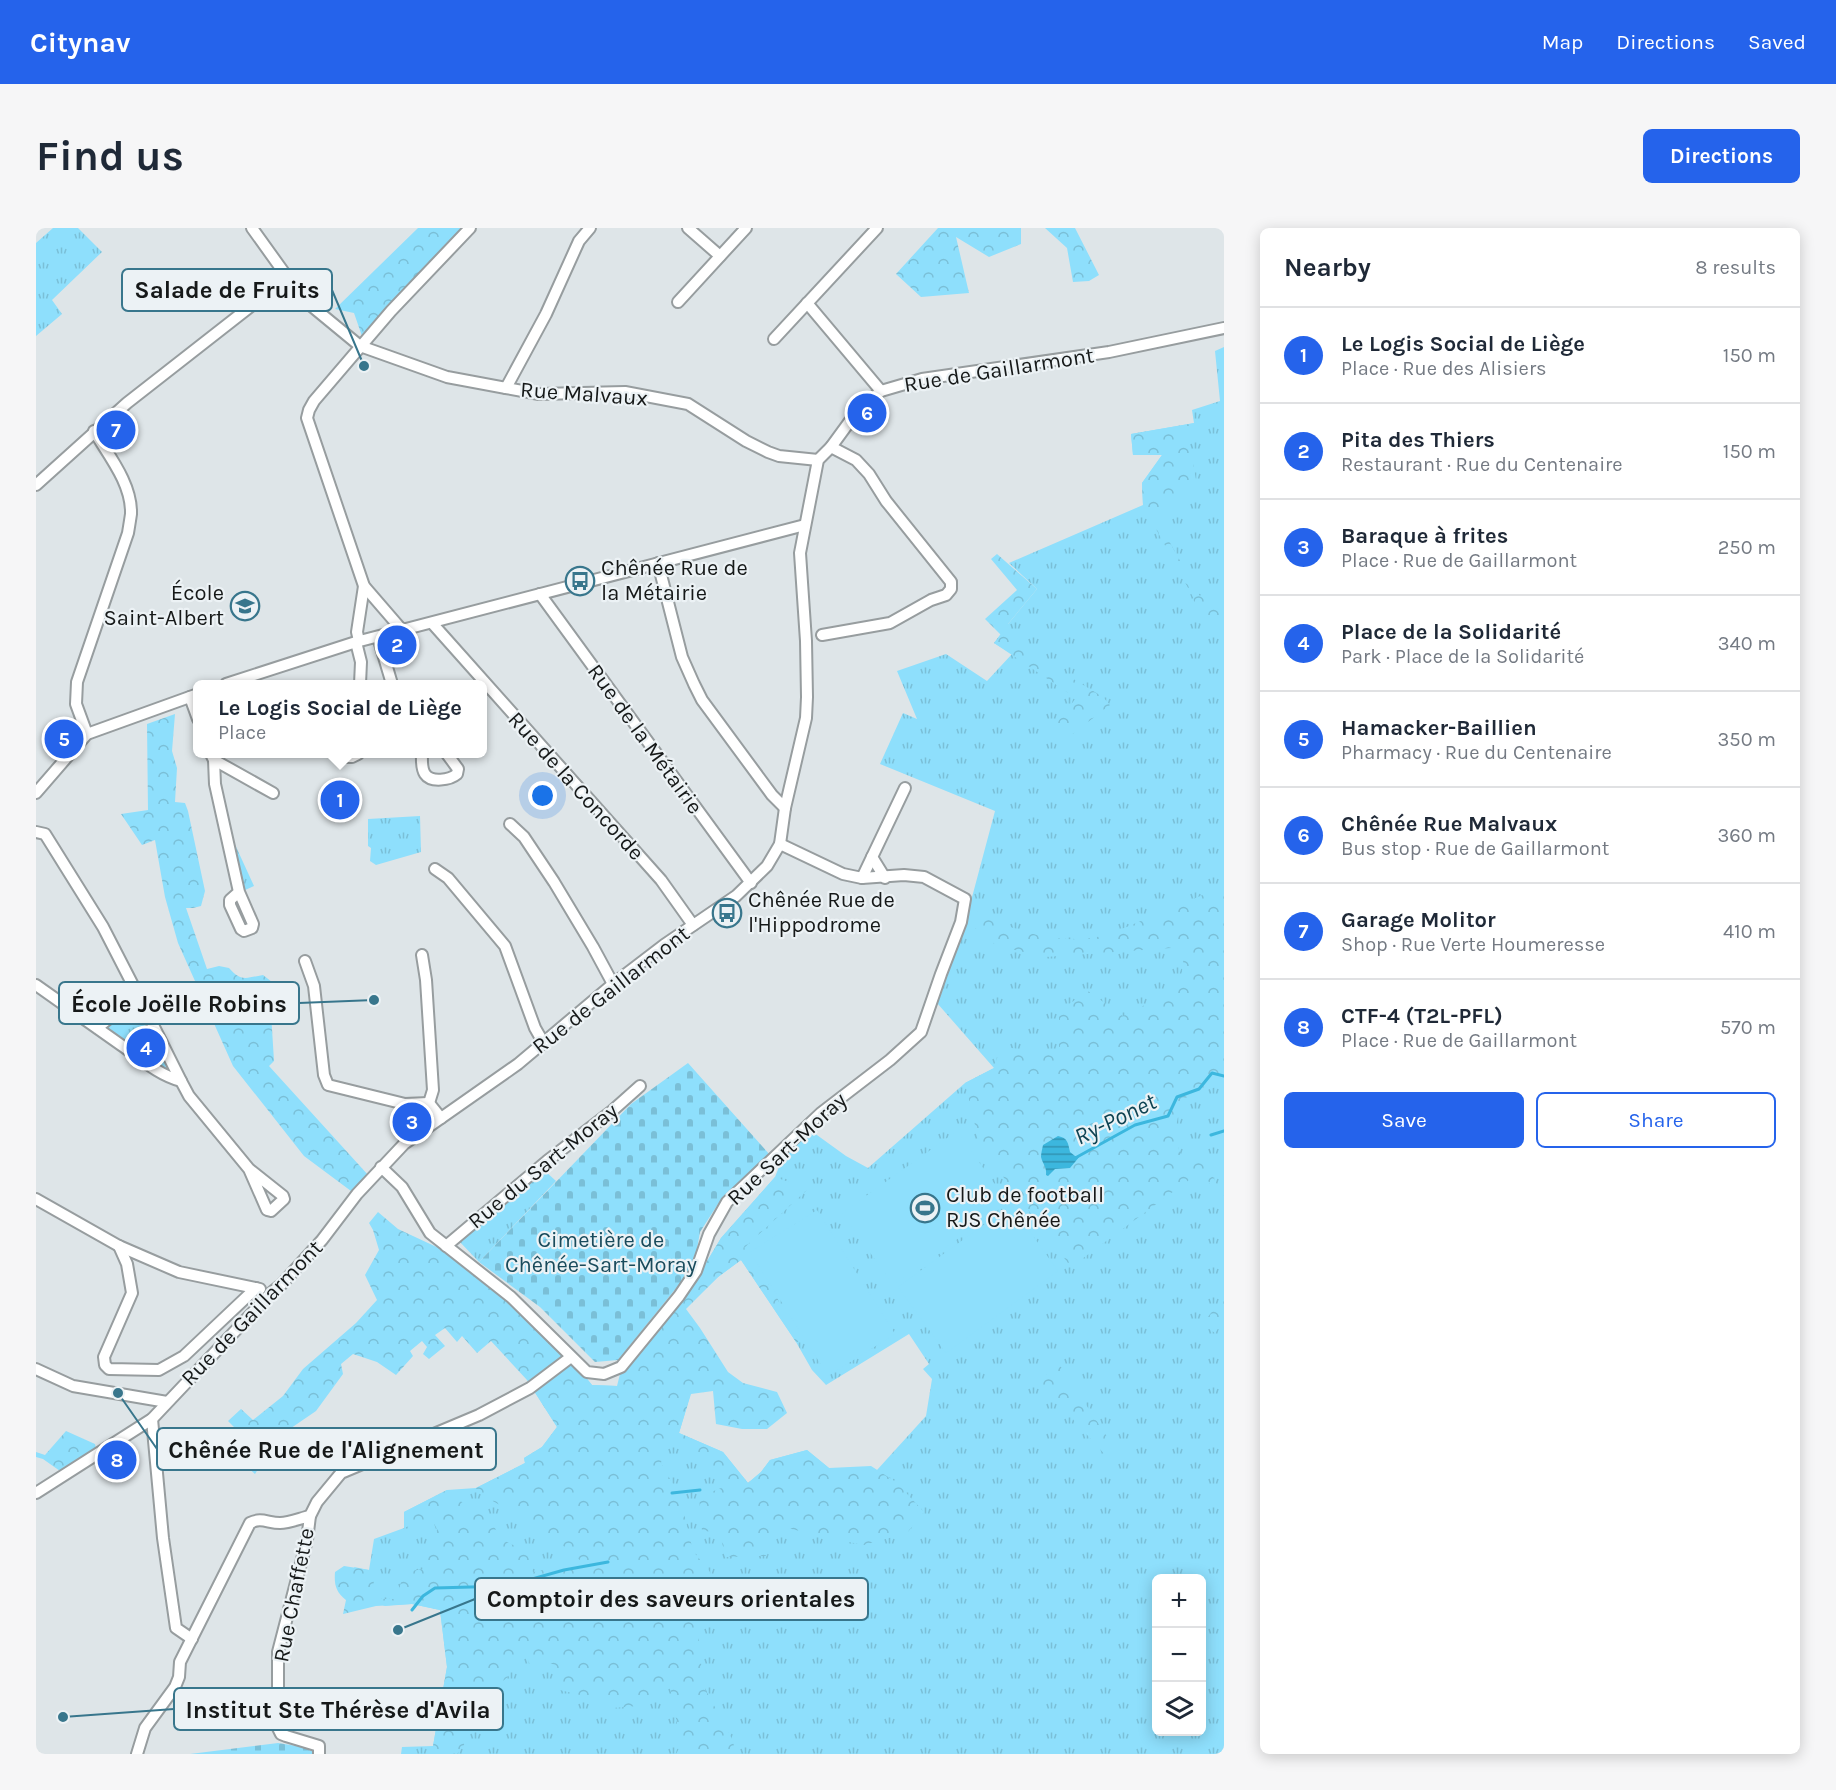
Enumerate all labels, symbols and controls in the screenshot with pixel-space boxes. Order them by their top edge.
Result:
text: Citynav [30,26,130,59]
text: Map [1542,30,1583,54]
text: Directions [1616,30,1715,54]
text: Saved [1748,30,1806,54]
button: Directions [1643,129,1800,183]
text: Find us [36,131,184,181]
text: Nearby [1284,252,1371,283]
text: 8 results [1695,256,1776,279]
callout: Salade de Fruits [122,269,332,311]
text: Salade de Fruits [134,276,320,304]
text: Le Logis Social de Liège [1341,331,1585,357]
street label: Rue de Gaillarmont [902,342,1096,398]
text: 1 [1300,344,1307,367]
text: 150 m [1723,344,1776,367]
text: Place · Rue des Alisiers [1341,357,1547,380]
street label: Rue Malvaux [519,377,649,411]
pin: 6 [848,390,886,435]
pin: 7 [96,408,136,452]
text: Pita des Thiers [1341,427,1495,453]
text: 2 [1297,440,1310,463]
text: 150 m [1723,440,1776,463]
text: Restaurant · Rue du Centenaire [1341,453,1623,476]
text: Baraque à frites [1341,523,1508,549]
text: 3 [1297,536,1310,559]
text: 250 m [1718,536,1776,559]
text: Place · Rue de Gaillarmont [1341,549,1577,572]
place label: Chênée Rue de la Métairie [601,555,748,606]
bus stop icon: Chênée Rue de la Métairie [564,565,596,597]
place label: École Saint-Albert [103,579,224,631]
school or university icon: École Saint-Albert [229,590,261,622]
text: Place de la Solidarité [1341,619,1561,645]
pin: 2 [378,622,416,668]
text: 4 [1298,632,1309,655]
text: 340 m [1718,632,1776,655]
text: Park · Place de la Solidarité [1341,645,1584,668]
street label: Rue de la Métairie [582,659,708,819]
popup [193,680,487,758]
text: Le Logis Social de Liège [218,695,462,721]
street label: Rue de la Concorde [502,706,650,866]
text: Hamacker-Baillien [1341,715,1537,741]
pin: 5 [45,716,84,762]
text: Place [218,721,266,744]
text: 5 [1298,728,1309,751]
text: 350 m [1718,728,1776,751]
text: Pharmacy · Rue du Centenaire [1341,741,1612,764]
pin: 1 [320,778,360,822]
your location [528,781,557,810]
text: Chênée Rue Malvaux [1341,811,1557,837]
text: 6 [1297,824,1310,847]
text: 360 m [1717,824,1776,847]
text: Bus stop · Rue de Gaillarmont [1341,837,1609,860]
place label: Chênée Rue de l'Hippodrome [748,887,895,938]
bus stop icon: Chênée Rue de l'Hippodrome [711,897,743,929]
text: Garage Molitor [1341,907,1496,933]
text: 7 [1299,920,1308,943]
text: 410 m [1723,920,1776,943]
street label: Rue de Gaillarmont [527,921,695,1059]
text: Shop · Rue Verte Houmeresse [1341,933,1605,956]
callout: École Joëlle Robins [59,982,299,1024]
text: École Joëlle Robins [71,988,287,1018]
text: CTF-4 (T2L-PFL) [1341,1003,1503,1029]
text: 8 [1297,1016,1310,1039]
text: 570 m [1720,1016,1776,1039]
pin: 4 [126,1026,166,1070]
text: Place · Rue de Gaillarmont [1341,1029,1577,1052]
street label: Rue Sart-Moray [722,1087,852,1211]
water label: Ry-Ponet [1070,1087,1161,1151]
button: Save [1284,1092,1524,1148]
button: Share [1536,1092,1776,1148]
street label: Rue du Sart-Moray [463,1098,623,1234]
pin: 3 [392,1100,431,1144]
place label: Club de football RJS Chênée [946,1182,1104,1233]
sports icon: Club de football RJS Chênée [909,1192,941,1224]
park label: Cimetière de Chênée-Sart-Moray [505,1227,697,1278]
street label: Rue de Gaillarmont [176,1235,328,1391]
callout: Chênée Rue de l'Alignement [157,1428,496,1470]
text: Chênée Rue de l'Alignement [168,1436,484,1464]
pin: 8 [98,1438,136,1482]
street label: Rue Chaffette [268,1526,320,1664]
map controls [1152,1574,1206,1736]
button: + [1152,1574,1206,1628]
callout: Comptoir des saveurs orientales [475,1578,868,1620]
text: Comptoir des saveurs orientales [487,1585,855,1613]
button: − [1152,1628,1206,1682]
button: layers [1152,1682,1206,1736]
callout: Institut Ste Thérèse d'Avila [174,1688,503,1730]
text: Institut Ste Thérèse d'Avila [185,1696,491,1724]

